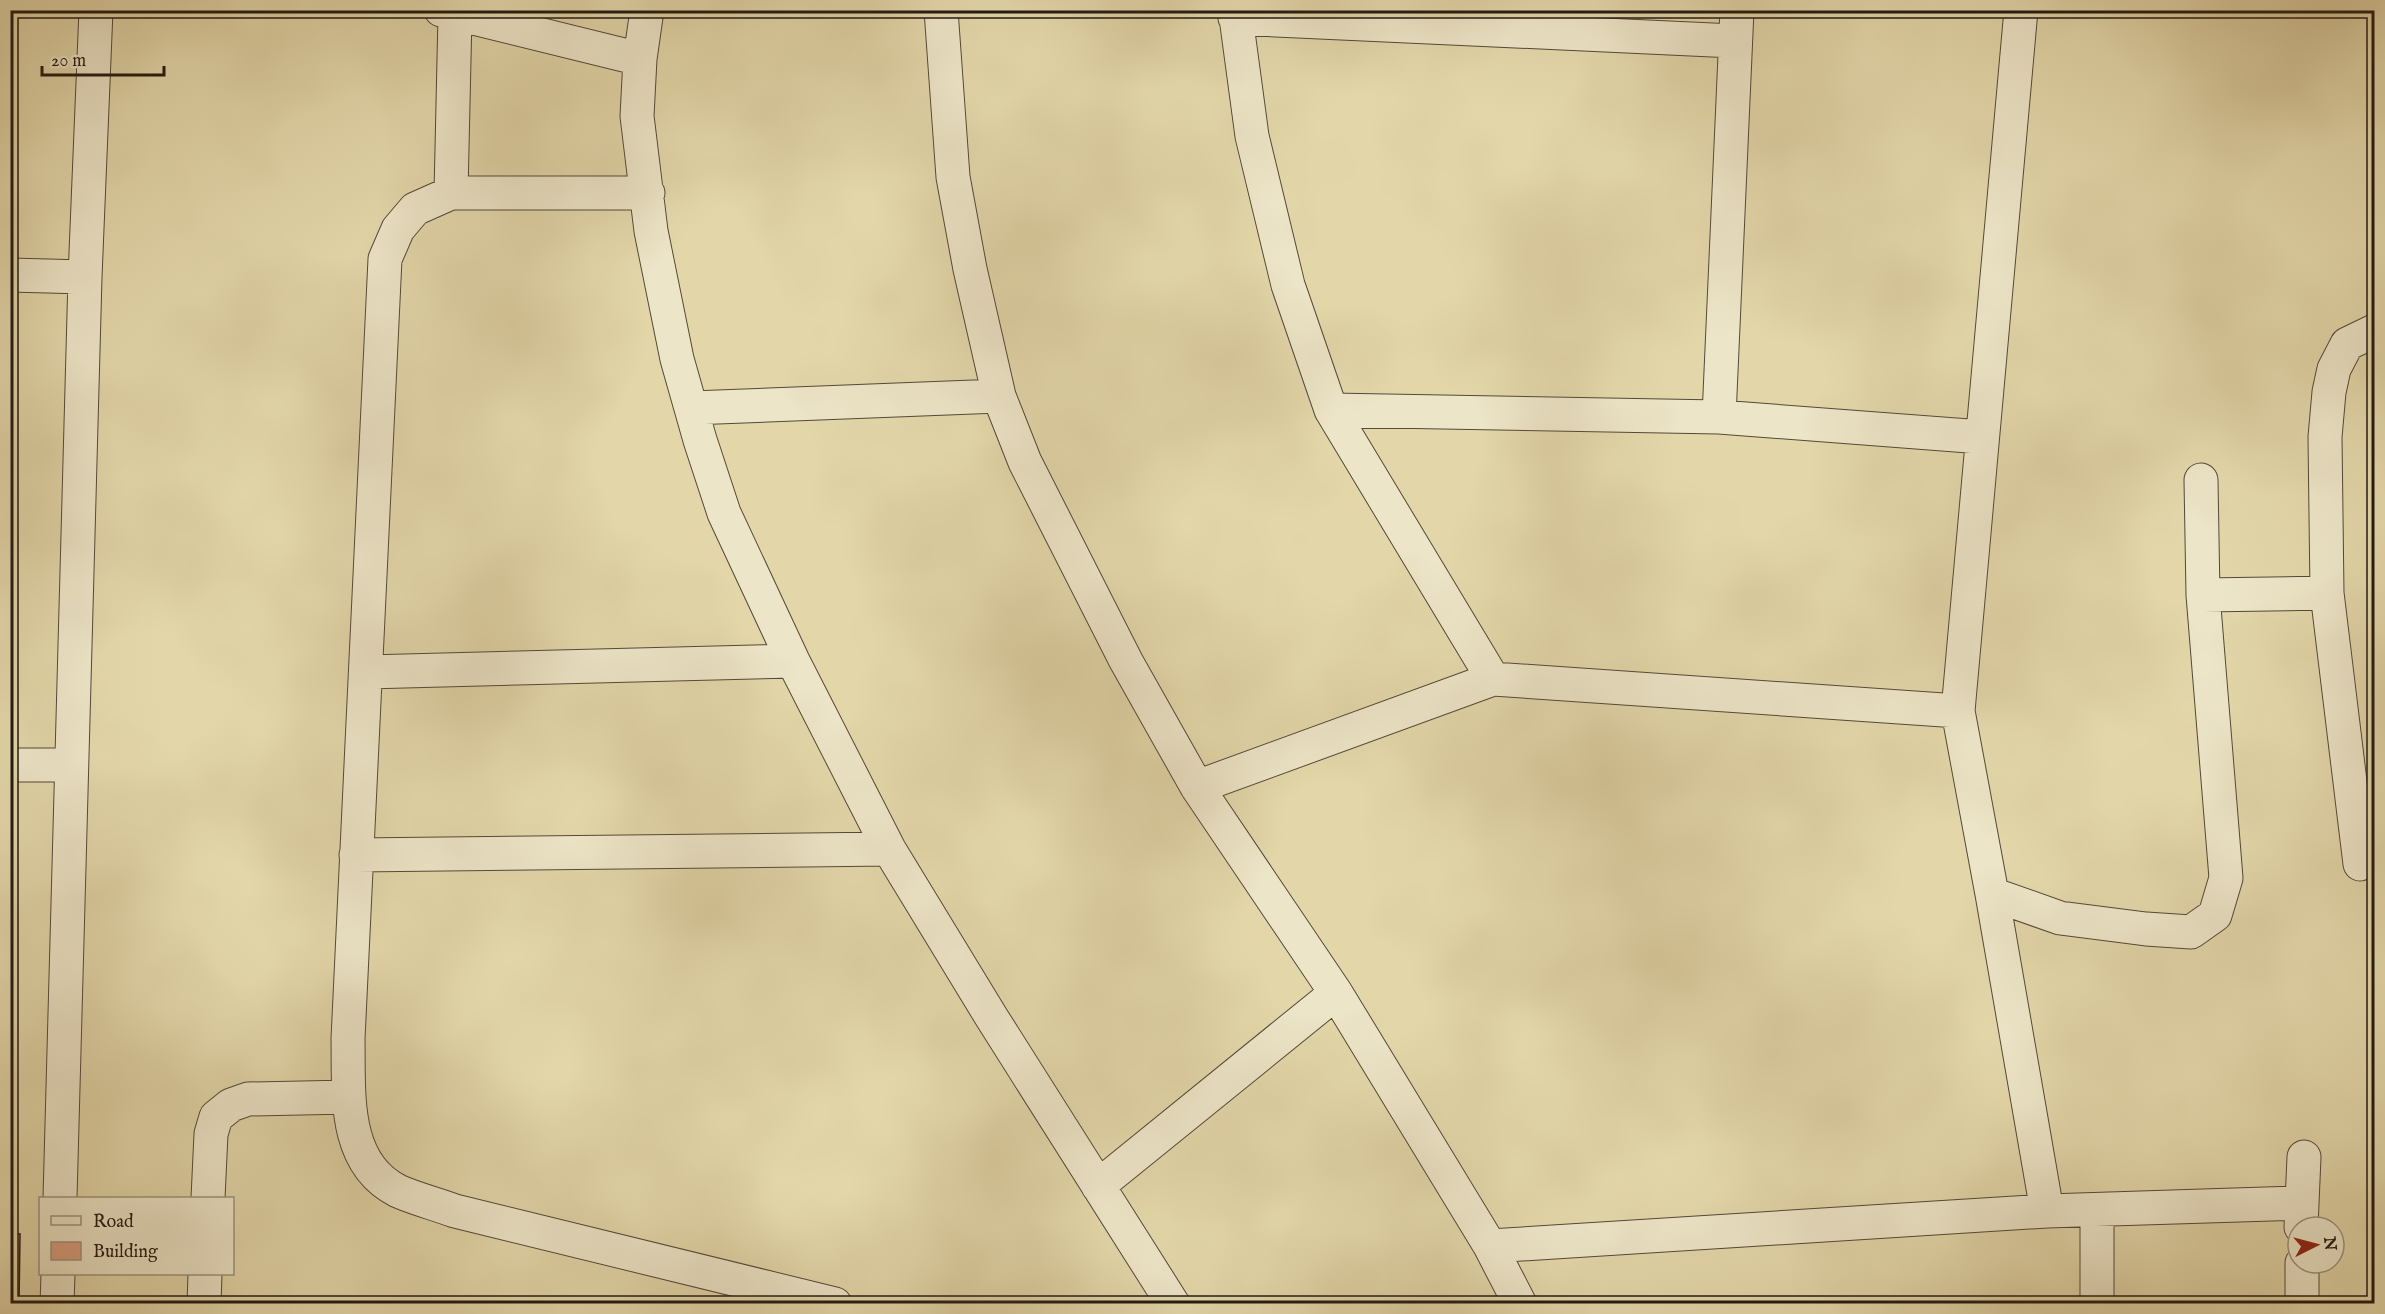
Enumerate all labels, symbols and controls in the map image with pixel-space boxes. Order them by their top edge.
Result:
scale bar [42,39,164,77]
text: 20 m [51,50,86,73]
legend [39,1197,234,1275]
text: Road [93,1211,134,1234]
north arrow [2286,1215,2346,1275]
text: N [2318,1235,2340,1252]
text: Building [93,1241,158,1264]

